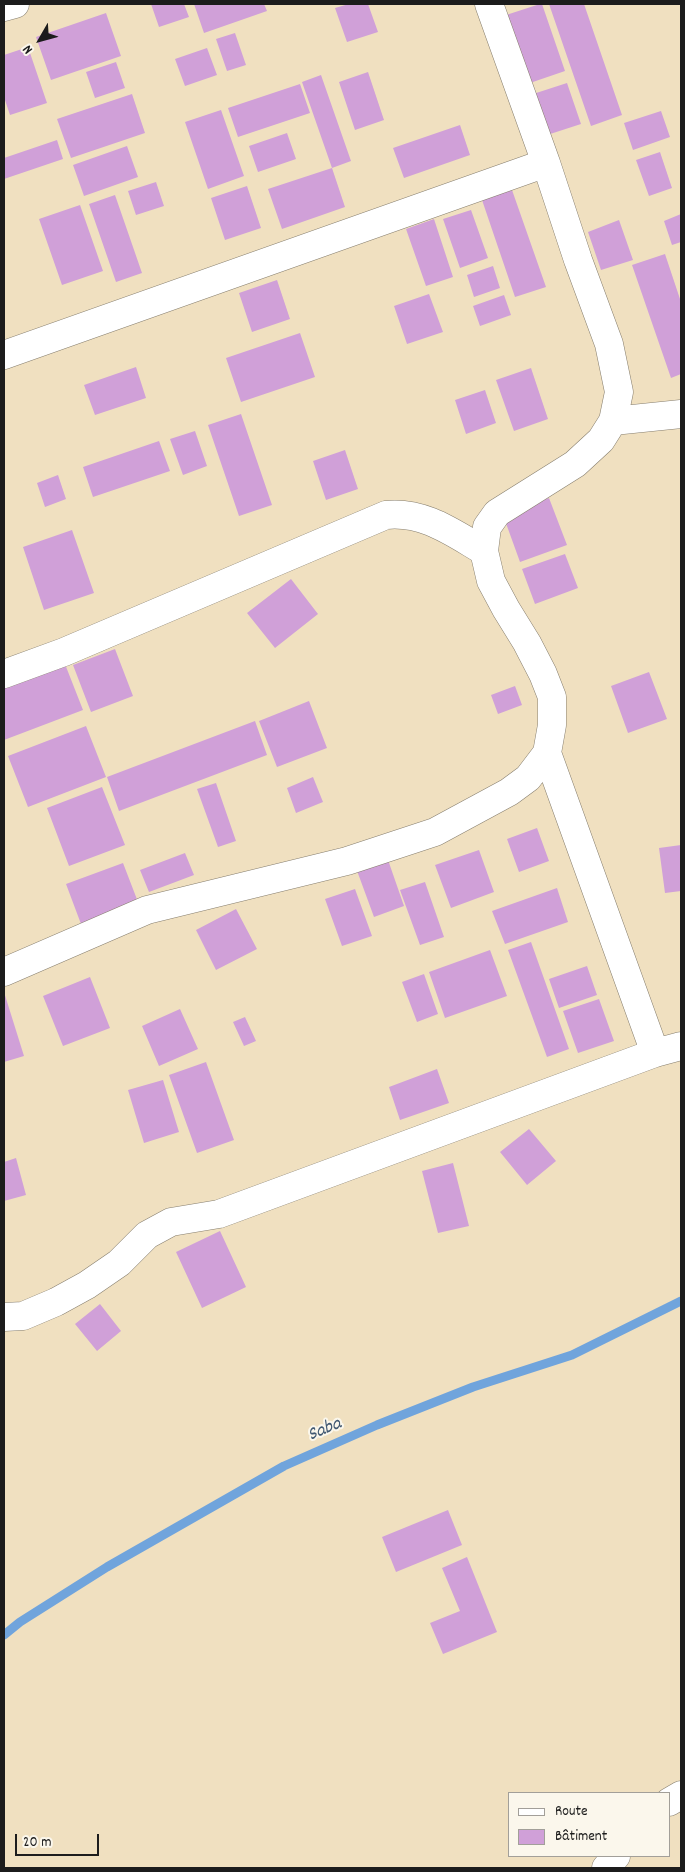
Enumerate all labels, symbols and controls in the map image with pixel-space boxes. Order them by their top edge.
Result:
north arrow [15,15,65,65]
text: N [18,40,38,58]
water label: Saba [305,1414,345,1448]
legend [508,1792,670,1857]
text: Route [555,1801,588,1823]
scale bar [18,1824,101,1856]
text: Bâtiment [555,1826,607,1848]
text: 20 m [23,1832,51,1854]

